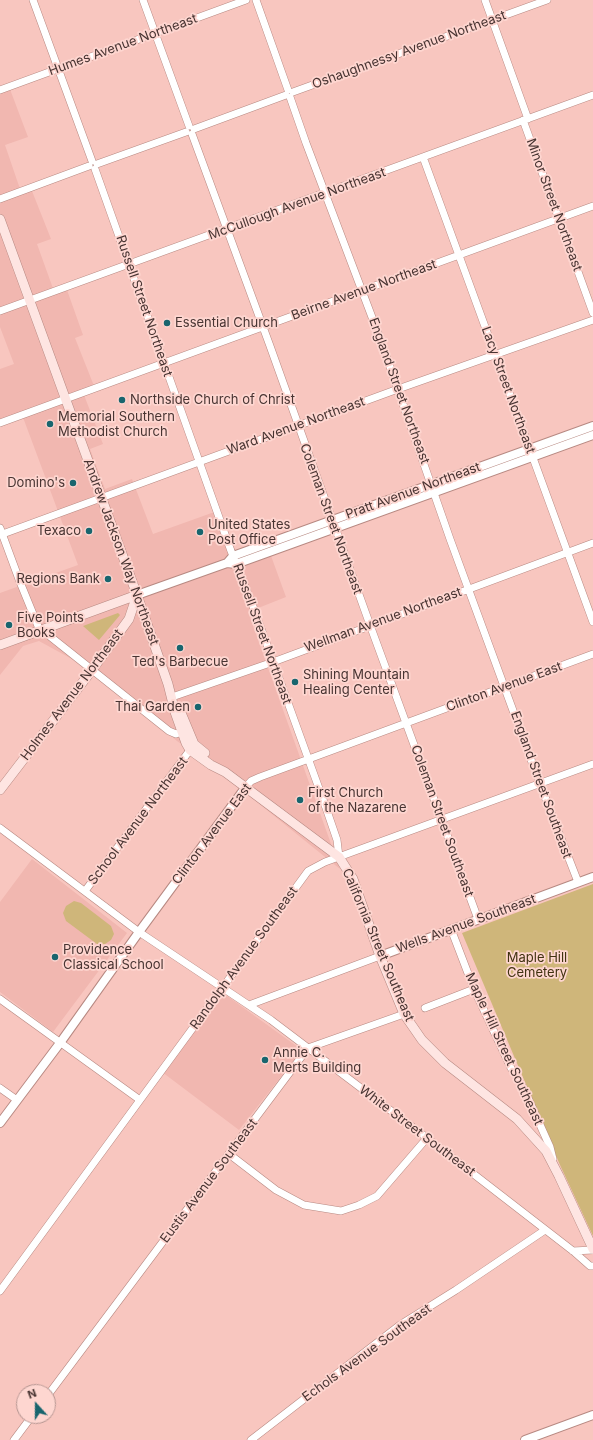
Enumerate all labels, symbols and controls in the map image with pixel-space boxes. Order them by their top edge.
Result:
street label: Oshaughnessy Avenue Northeast [310,8,508,92]
street label: Humes Avenue Northeast [47,11,199,79]
street label: Minor Street Northeast [523,137,585,273]
street label: McCullough Avenue Northeast [206,165,388,243]
street label: Russell Street Northeast [112,233,176,379]
street label: Beirne Avenue Northeast [289,256,439,324]
place label: Essential Church [175,315,278,331]
street label: England Street Northeast [365,316,433,466]
marker: Essential Church [162,318,172,328]
street label: Lacy Street Northeast [478,324,538,456]
place label: Northside Church of Christ [130,392,295,408]
street label: Ward Avenue Northeast [225,394,367,458]
marker: Northside Church of Christ [117,395,127,405]
place label: Memorial Southern Methodist Church [58,409,175,440]
marker: Memorial Southern Methodist Church [45,419,55,429]
street label: Coleman Street Northeast [296,442,366,596]
street label: Andrew Jackson Way Northeast [80,457,162,647]
street label: Pratt Avenue Northeast [343,459,483,523]
place label: Domino's [7,475,65,491]
marker: Domino's [68,478,78,488]
place label: United States Post Office [208,517,290,548]
place label: Texaco [37,523,81,539]
marker: Texaco [84,526,94,536]
marker: United States Post Office [195,527,205,537]
street label: Russell Street Northeast [229,562,295,706]
place label: Regions Bank [17,571,100,587]
marker: Regions Bank [103,574,113,584]
street label: Wellman Avenue Northeast [302,584,464,656]
place label: Five Points Books [17,610,84,641]
marker: Five Points Books [4,620,14,630]
street label: Holmes Avenue Northeast [18,626,126,764]
marker: Ted's Barbecue [175,643,185,653]
place label: Ted's Barbecue [132,654,228,670]
street label: Clinton Avenue East [444,659,564,715]
place label: Shining Mountain Healing Center [303,667,410,698]
marker: Shining Mountain Healing Center [290,677,300,687]
place label: Thai Garden [115,699,190,715]
marker: Thai Garden [193,702,203,712]
street label: England Street Southeast [507,709,575,861]
street label: Coleman Street Southeast [407,743,477,899]
street label: School Avenue Northeast [85,754,191,888]
street label: Clinton Avenue East [169,780,255,888]
place label: First Church of the Nazarene [308,785,407,816]
marker: First Church of the Nazarene [295,795,305,805]
street label: California Street Southeast [339,866,417,1024]
street label: Randolph Avenue Southeast [187,884,301,1032]
street label: Wells Avenue Southeast [394,891,538,957]
place label: Providence Classical School [63,942,164,973]
park label: Maple Hill Cemetery [507,950,567,981]
marker: Providence Classical School [50,952,60,962]
street label: Maple Hill Street Southeast [462,970,546,1128]
place label: Annie C. Merts Building [273,1045,361,1076]
marker: Annie C. Merts Building [260,1055,270,1065]
street label: White Street Southeast [356,1082,478,1180]
street label: Eustis Avenue Southeast [157,1116,261,1246]
street label: Echols Avenue Southeast [299,1301,435,1405]
north arrow [16,1384,56,1424]
text: N [26,1386,38,1402]

